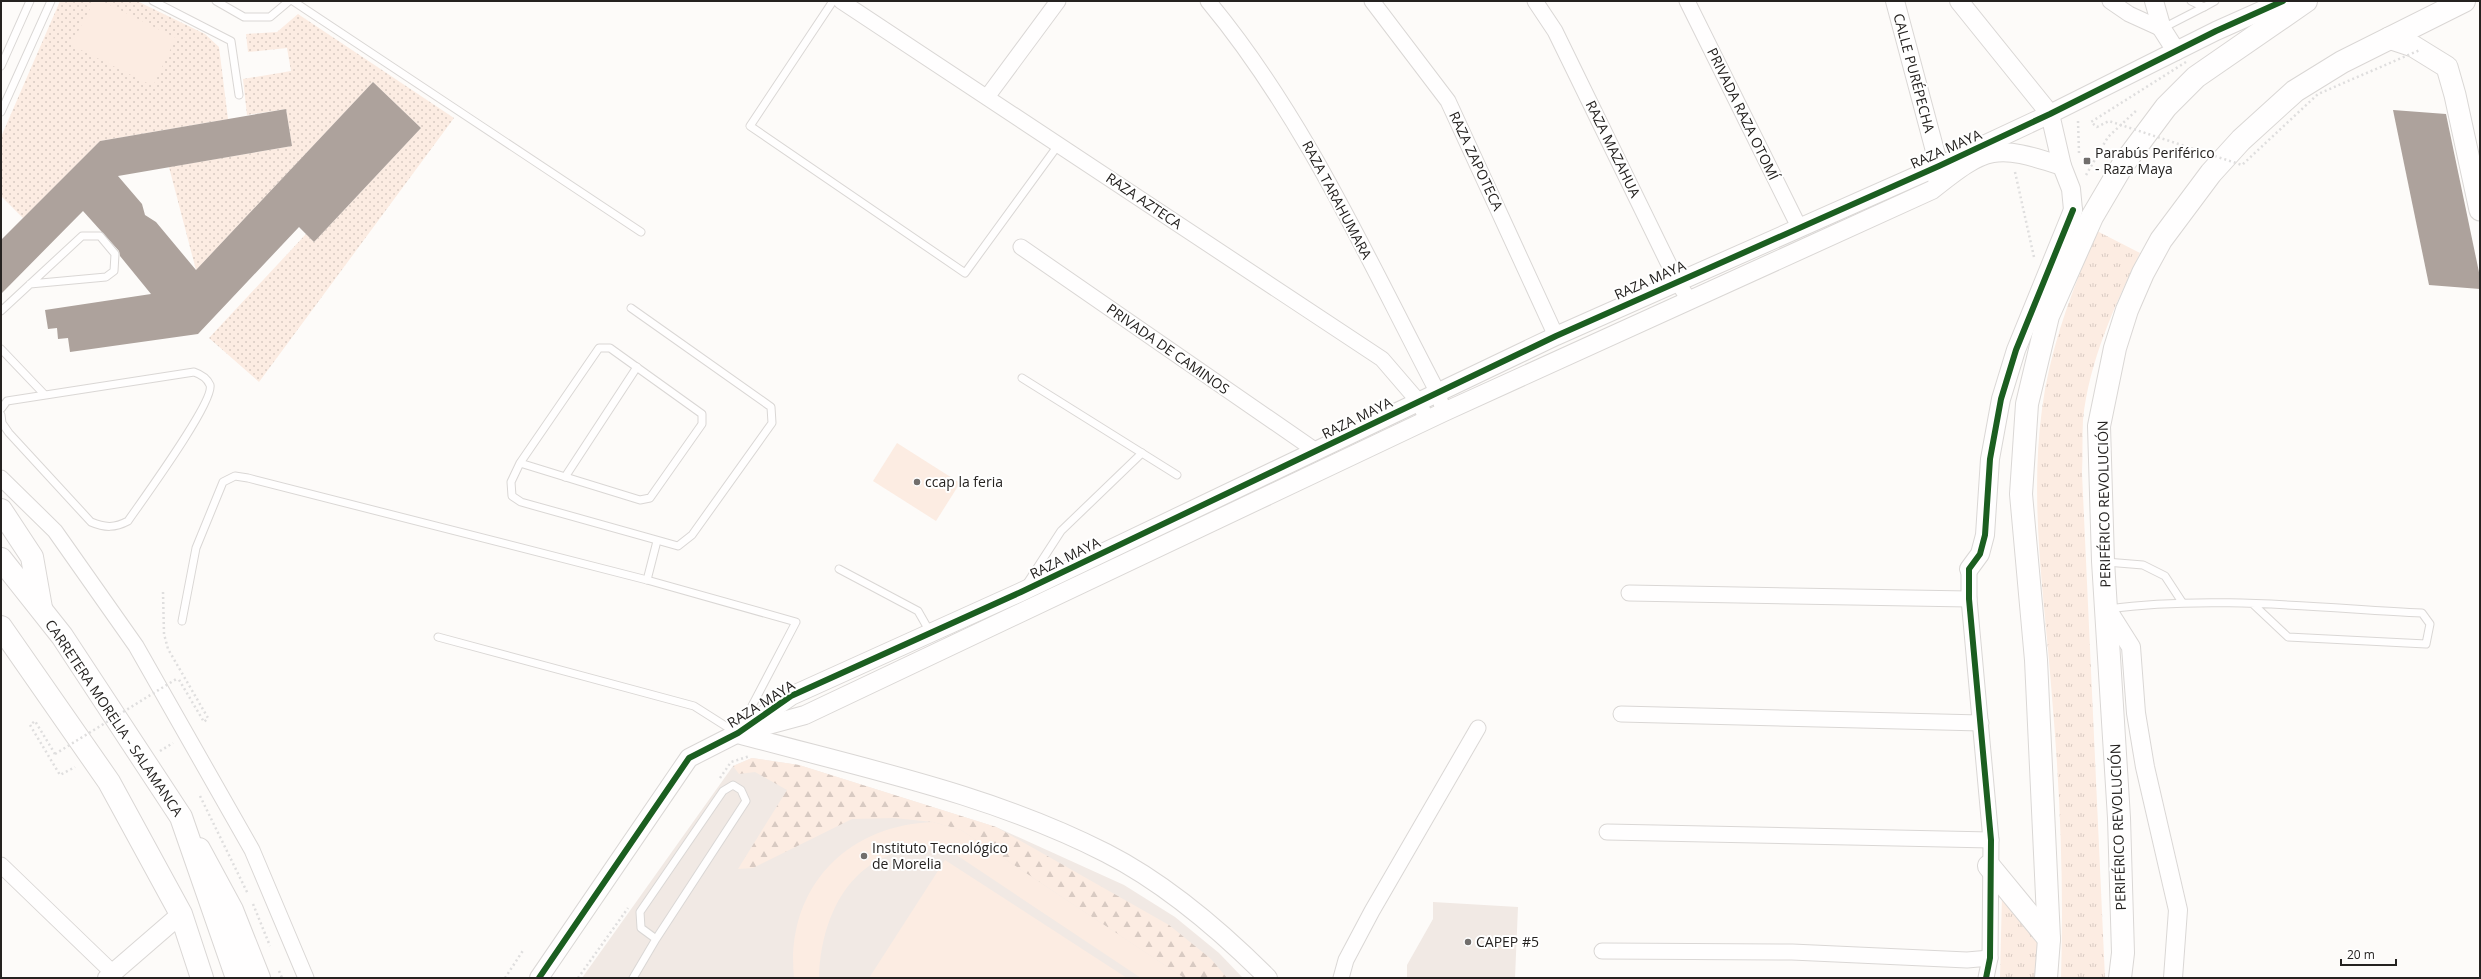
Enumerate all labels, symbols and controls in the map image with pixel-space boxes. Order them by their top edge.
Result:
street label: CALLE PURÉPECHA [1889,11,1940,135]
street label: PRIVADA RAZA OTOMÍ [1703,45,1784,183]
street label: RAZA MAZAHUA [1582,97,1645,201]
street label: RAZA ZAPOTECA [1445,108,1508,214]
street label: RAZA MAYA [1907,124,1985,173]
street label: RAZA TARAHUMARA [1298,137,1377,262]
place label: Parabús Periférico - Raza Maya [2095,143,2215,178]
marker: Parabús Periférico - Raza Maya [2082,156,2092,166]
street label: RAZA AZTECA [1102,168,1186,233]
street label: RAZA MAYA [1611,255,1689,304]
street label: PRIVADA DE CAMINOS [1103,299,1233,398]
street label: RAZA MAYA [1318,392,1395,443]
street label: PERIFÉRICO REVOLUCIÓN [2093,420,2114,588]
place label: ccap la feria [925,472,1003,491]
marker: ccap la feria [912,477,922,487]
street label: RAZA MAYA [1026,532,1103,583]
street label: CARRETERA MORELIA - SALAMANCA [41,616,188,820]
street label: RAZA MAYA [723,675,798,732]
street label: PERIFÉRICO REVOLUCIÓN [2105,743,2130,911]
place label: Instituto Tecnológico de Morelia [872,838,1008,873]
marker: Instituto Tecnológico de Morelia [859,851,869,861]
place label: CAPEP #5 [1476,932,1539,951]
marker: CAPEP #5 [1463,937,1473,947]
scale bar [2341,941,2396,967]
text: 20 m [2347,946,2375,963]

